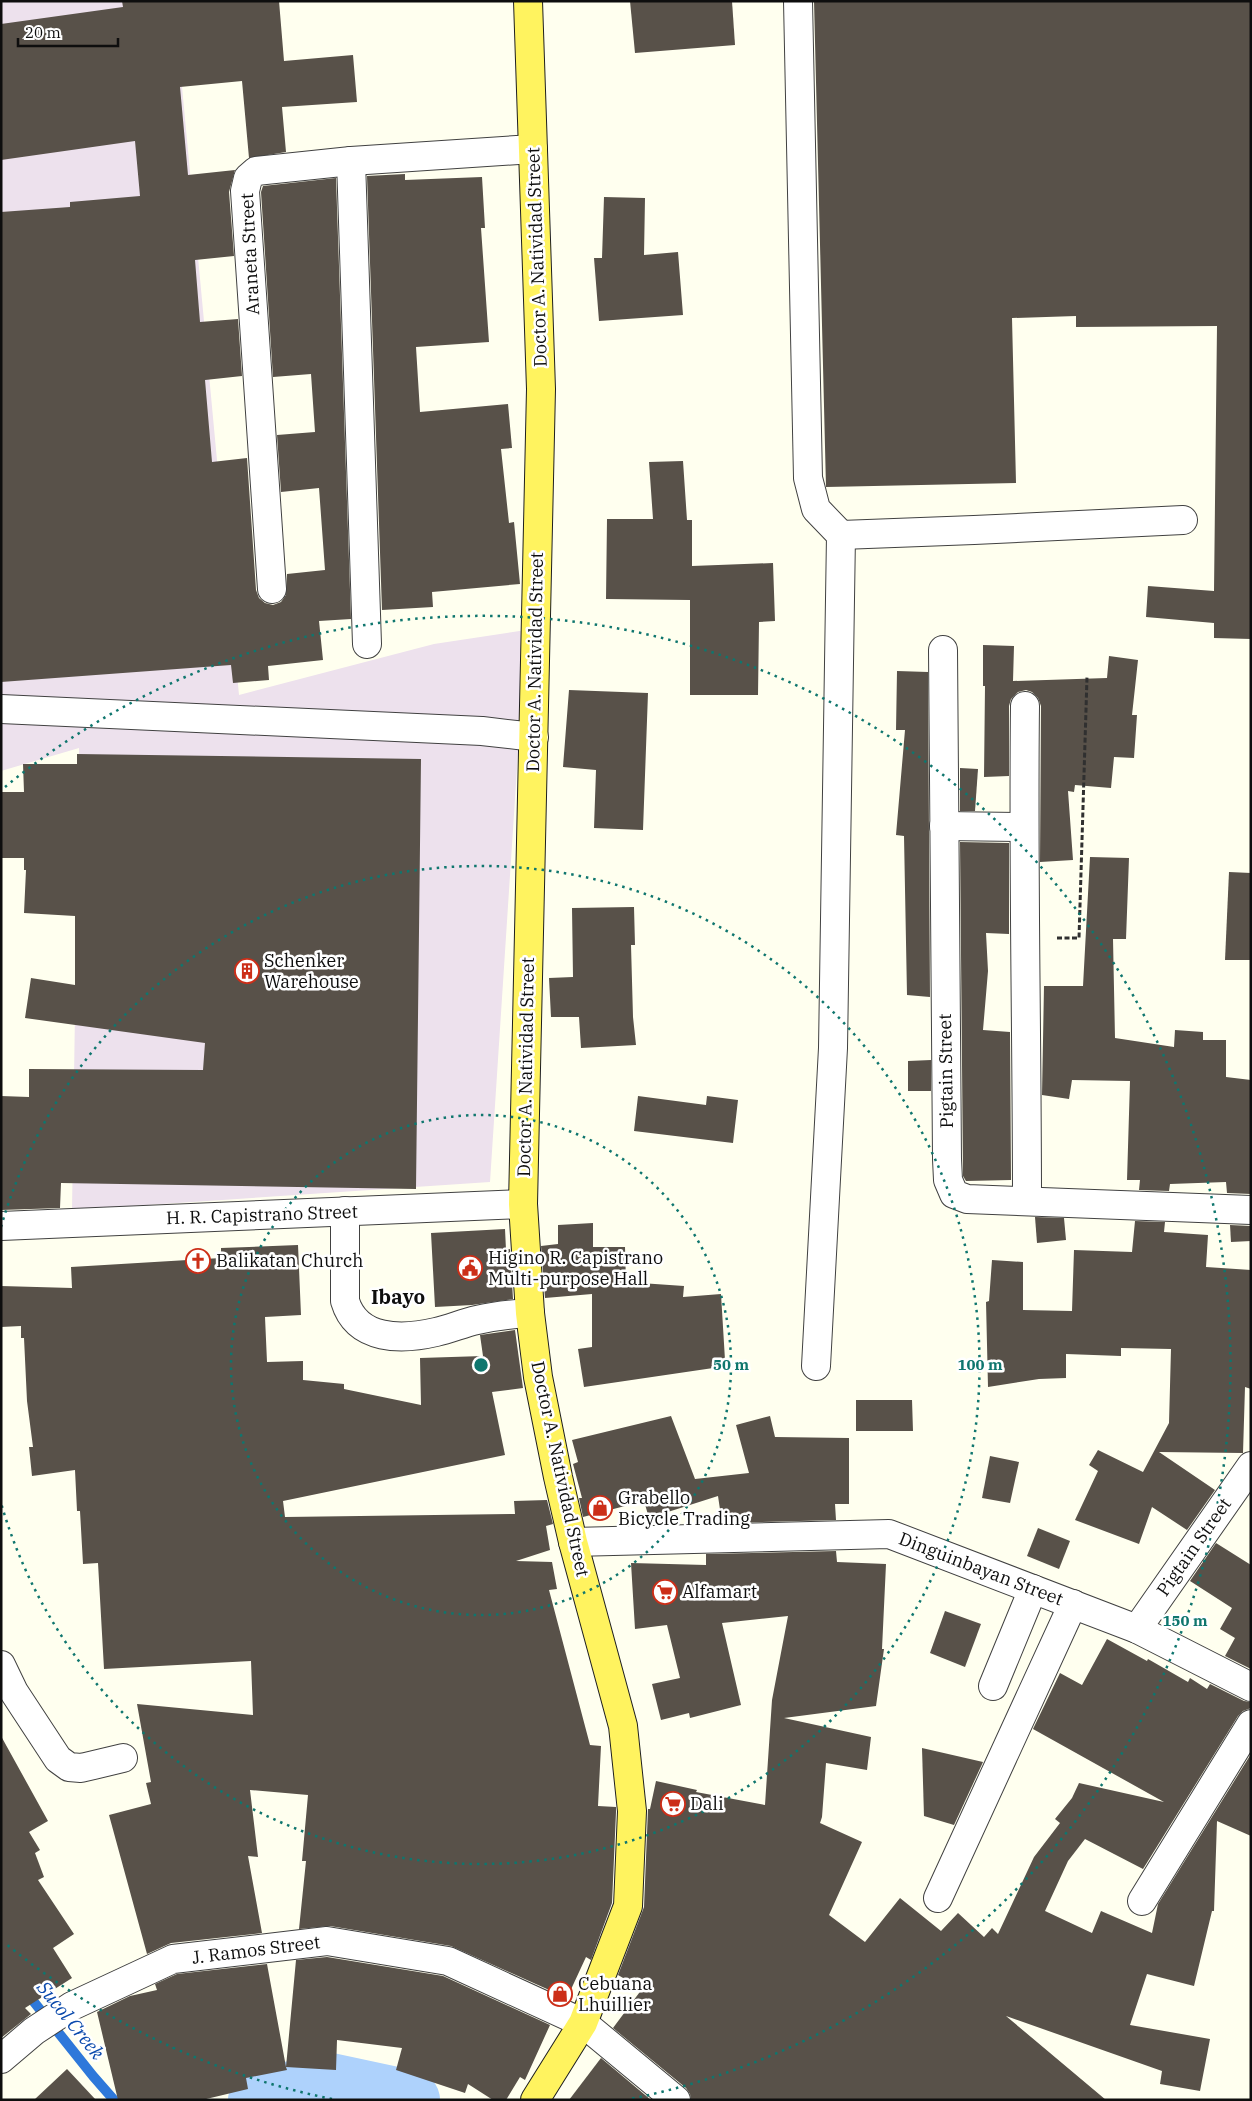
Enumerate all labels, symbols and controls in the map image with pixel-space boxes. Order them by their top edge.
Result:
scale bar [18,15,118,47]
text: 20 m [25,23,61,42]
street label: Doctor A. Natividad Street [521,147,552,367]
street label: Araneta Street [235,192,264,316]
street label: Doctor A. Natividad Street [521,552,548,772]
place label: Schenker Warehouse [264,949,359,993]
street label: Doctor A. Natividad Street [512,957,539,1177]
building icon: Schenker Warehouse [234,958,260,984]
street label: Pigtain Street [933,1013,958,1129]
street label: H. R. Capistrano Street [166,1200,358,1229]
place label: Higino R. Capistrano Multi-purpose Hall [488,1246,663,1290]
church icon: Balikatan Church [185,1248,211,1274]
place label: Balikatan Church [216,1249,364,1272]
public building icon: Higino R. Capistrano Multi-purpose Hall [457,1255,483,1281]
district label: Ibayo [371,1283,425,1310]
text: 50 m [713,1355,749,1374]
text: 100 m [957,1355,1003,1374]
centre of rings [472,1356,490,1374]
street label: Doctor A. Natividad Street [526,1359,595,1579]
place label: Grabello Bicycle Trading [618,1486,750,1530]
street label: Pigtain Street [1151,1493,1236,1600]
shop icon: Grabello Bicycle Trading [587,1495,613,1521]
street label: Dinguinbayan Street [896,1527,1067,1610]
supermarket icon: Alfamart [652,1579,678,1605]
place label: Alfamart [682,1580,757,1603]
text: 150 m [1162,1611,1208,1630]
supermarket icon: Dali [660,1791,686,1817]
place label: Dali [690,1792,724,1815]
street label: J. Ramos Street [190,1930,321,1969]
place label: Cebuana Lhuillier [578,1972,652,2016]
water label: Sucol Creek [31,1975,111,2065]
shop icon: Cebuana Lhuillier [547,1981,573,2007]

